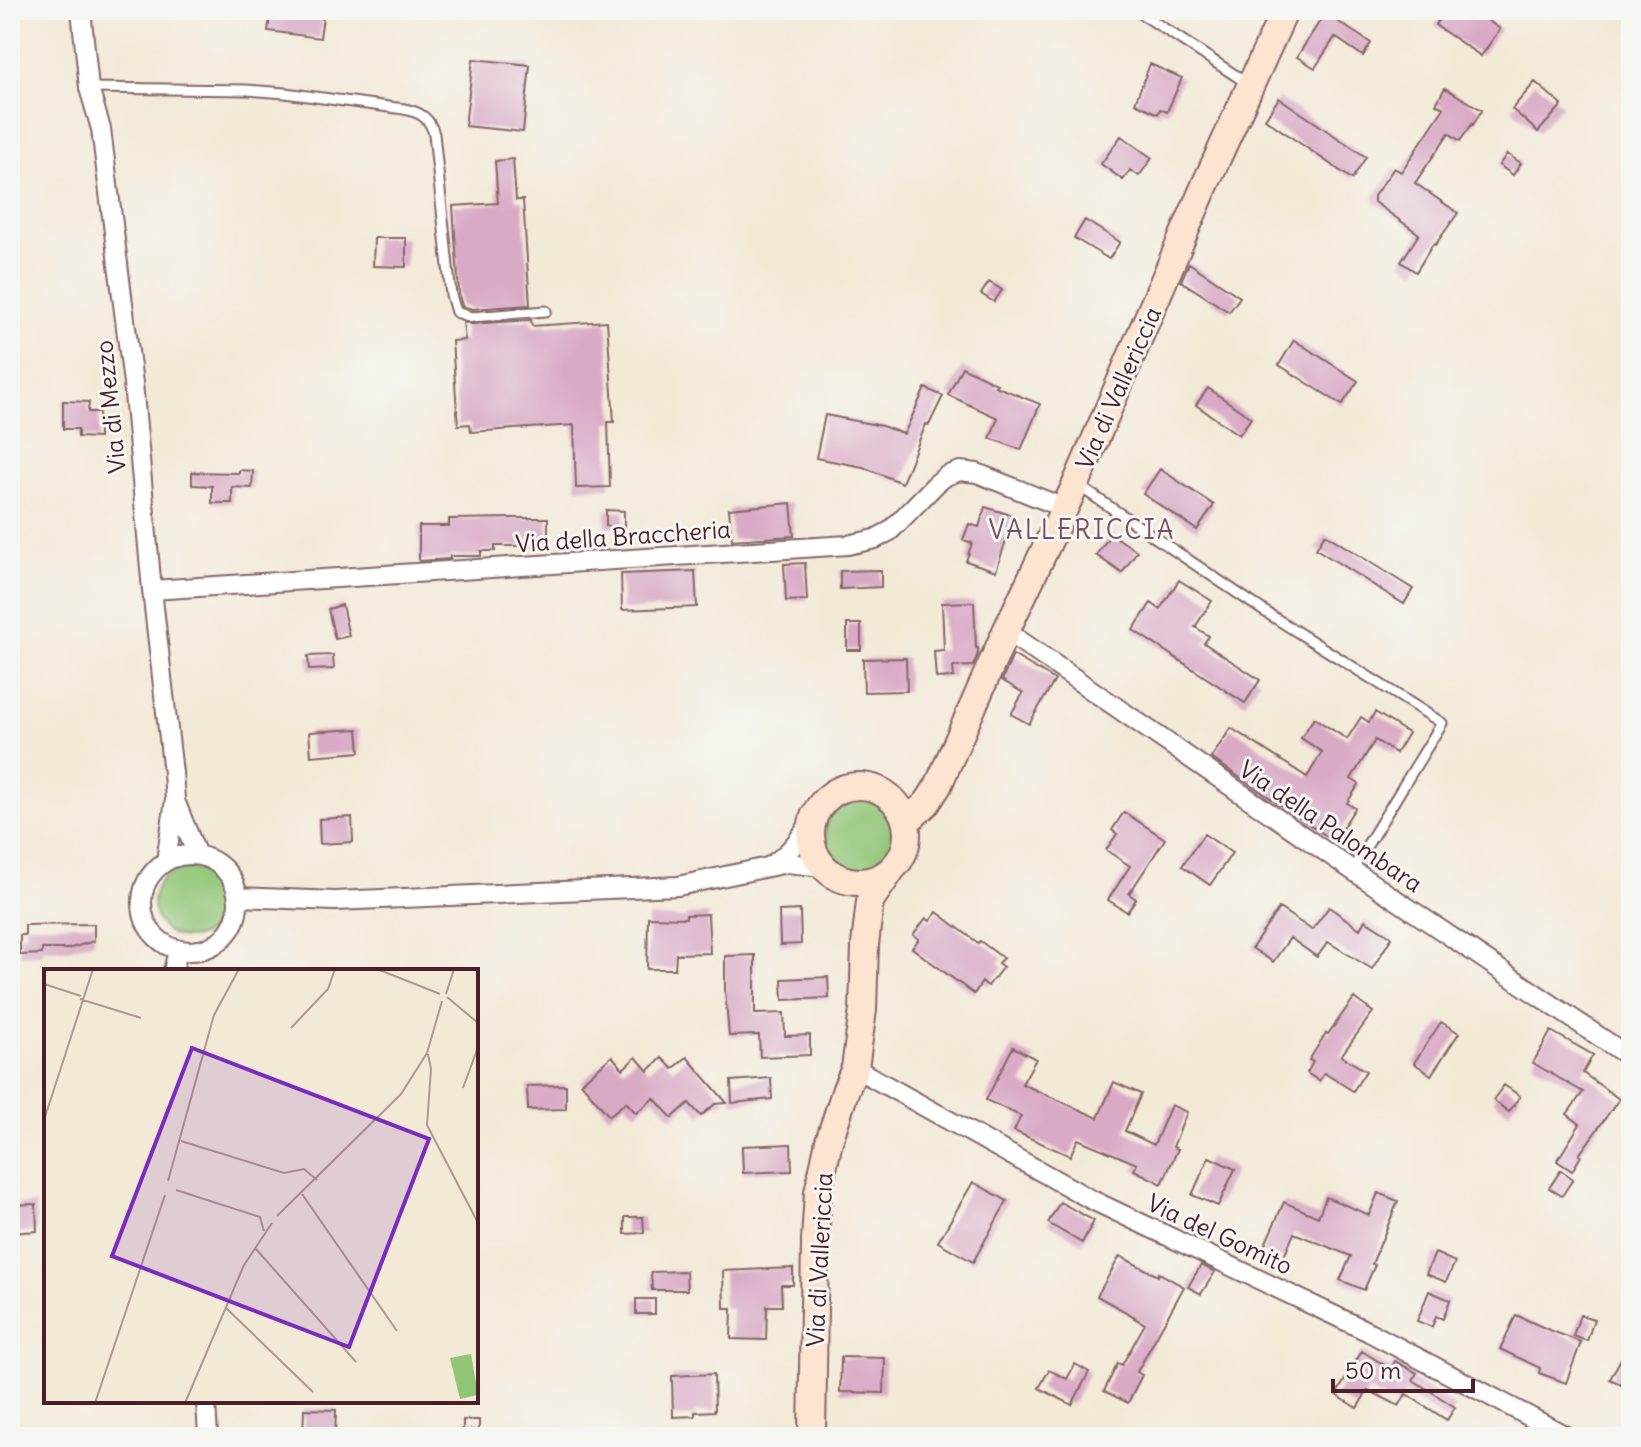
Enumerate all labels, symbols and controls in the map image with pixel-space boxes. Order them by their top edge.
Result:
street label: Via di Vallericcia [1069,302,1167,474]
street label: Via di Mezzo [88,339,132,475]
district label: VALLERICCIA [989,513,1175,546]
street label: Via della Braccheria [514,514,732,558]
street label: Via della Palombara [1234,754,1428,898]
inset map [44,969,478,1403]
street label: Via di Vallericcia [799,1172,839,1348]
street label: Via del Gomito [1143,1187,1297,1281]
scale bar [1333,1343,1473,1393]
text: 50 m [1345,1355,1401,1385]

